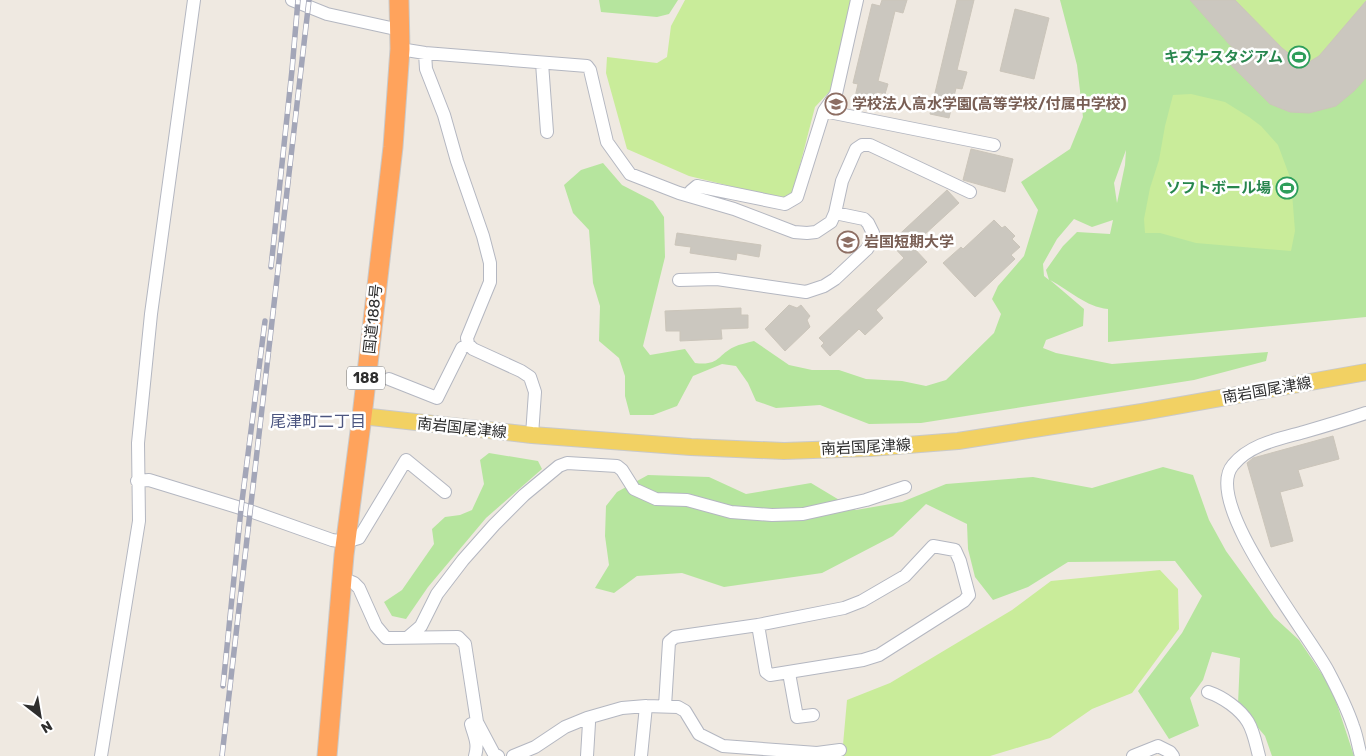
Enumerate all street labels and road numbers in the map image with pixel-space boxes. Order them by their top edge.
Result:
street label: 国道188号 [360,283,386,355]
road number: 188 [347,366,385,389]
street label: 南岩国尾津線 [1221,373,1313,407]
street label: 南岩国尾津線 [416,414,508,442]
street label: 南岩国尾津線 [821,436,911,458]

